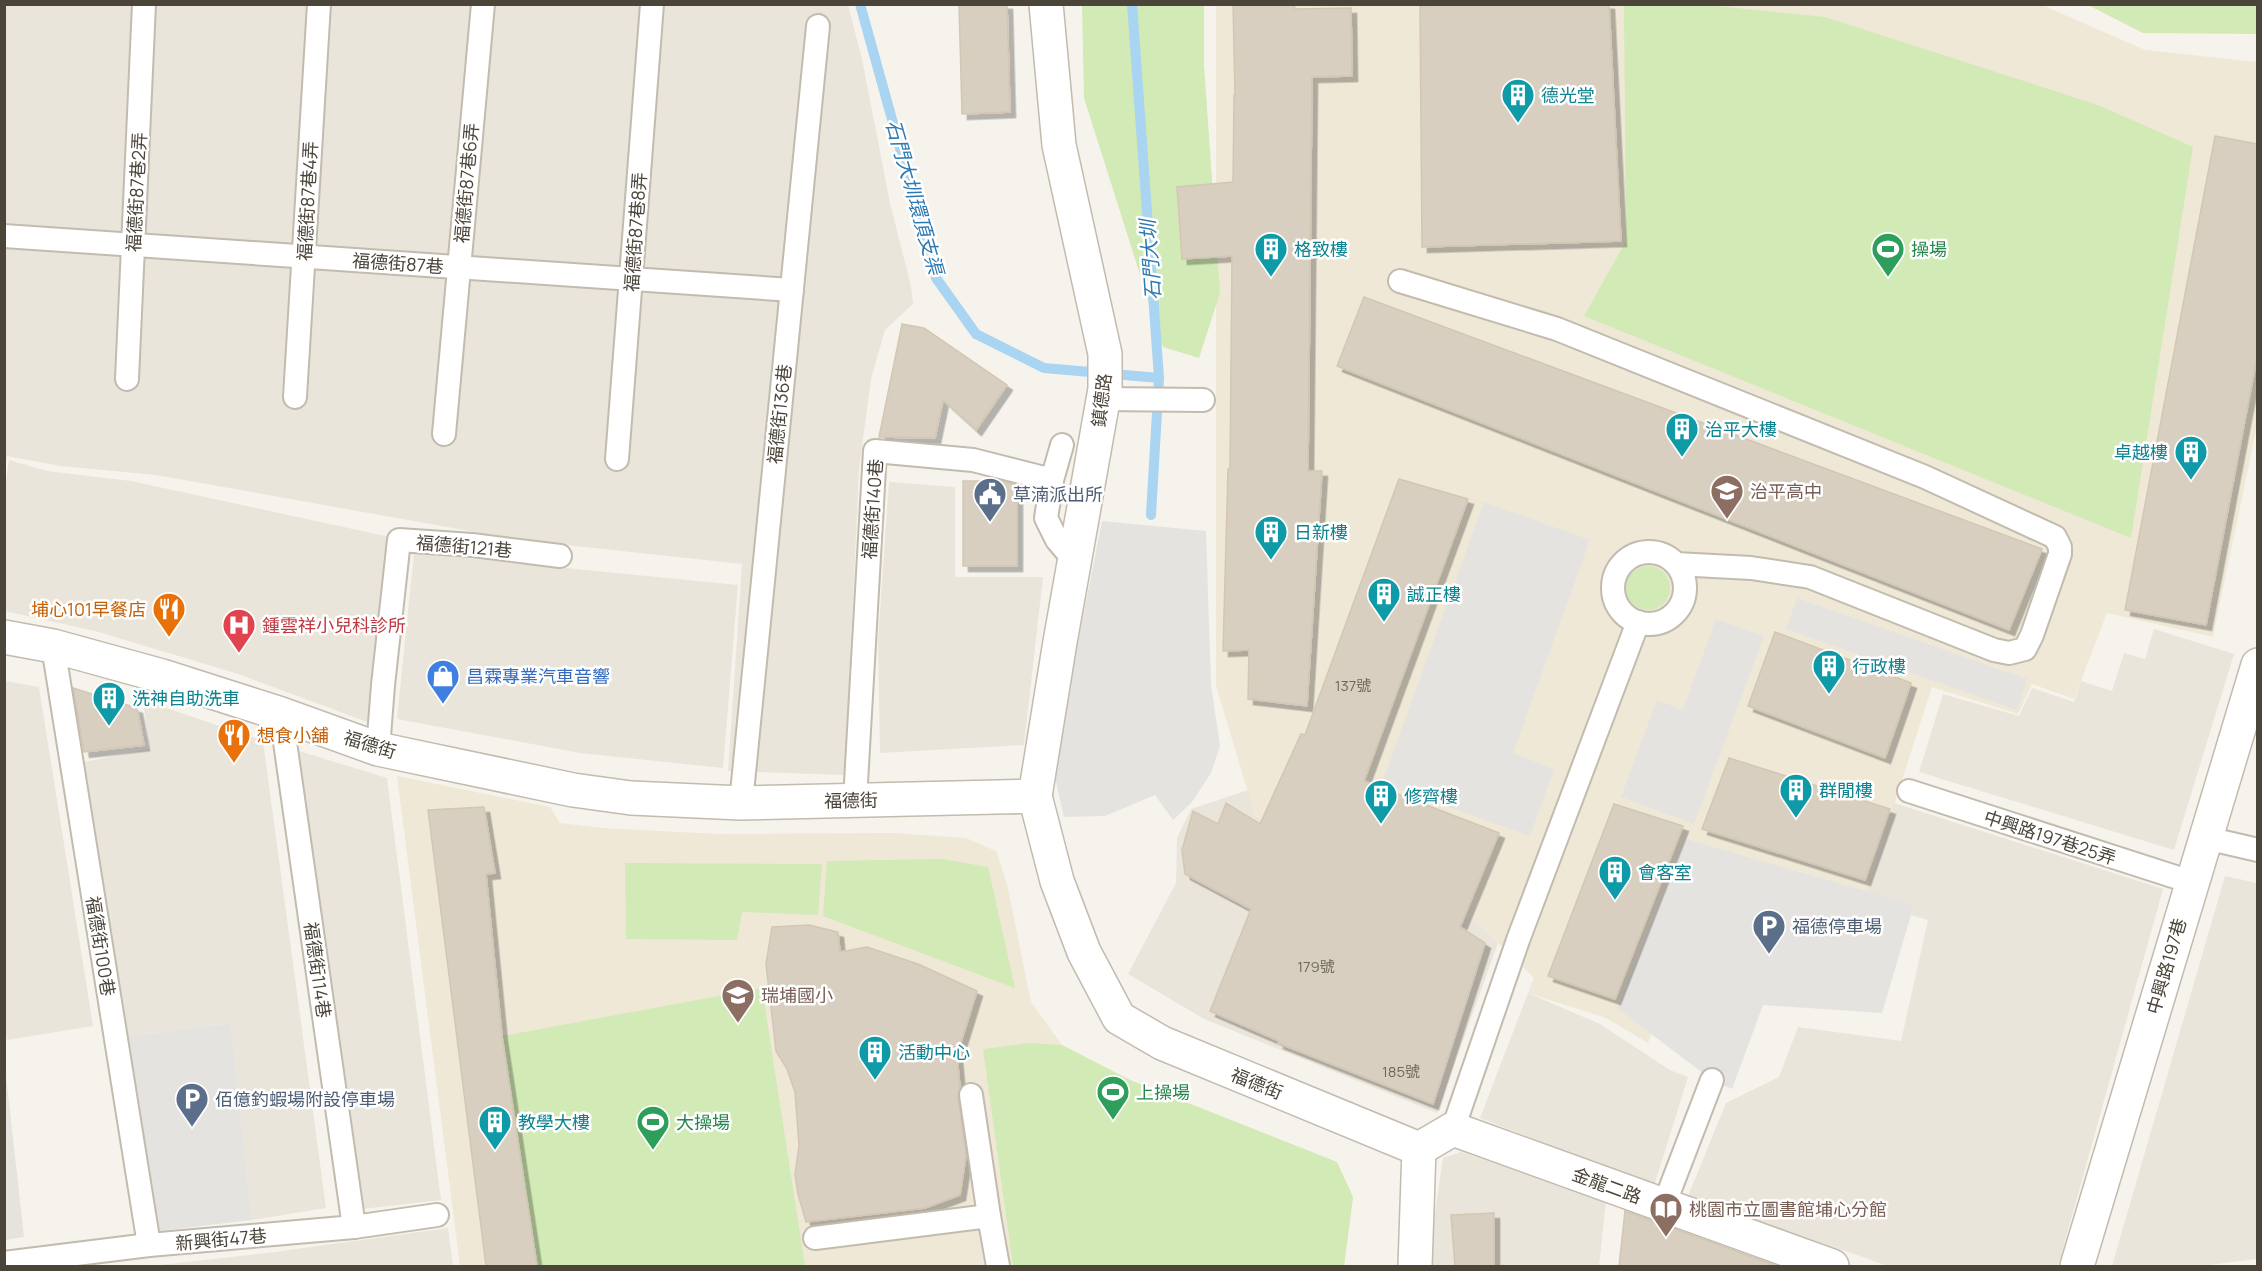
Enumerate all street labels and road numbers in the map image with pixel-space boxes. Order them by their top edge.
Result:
street label: 福德街87巷6弄 [449,122,483,244]
street label: 福德街87巷2弄 [121,132,151,252]
street label: 福德街87巷4弄 [292,140,322,262]
street label: 福德街87巷8弄 [619,171,651,293]
street label: 福德街87巷 [352,248,444,278]
street label: 福德街136巷 [762,363,796,465]
street label: 鎮德路 [1086,372,1116,428]
street label: 福德街140巷 [857,458,887,560]
street label: 福德街121巷 [415,530,513,562]
street label: 福德街 [341,725,399,763]
street label: 福德街 [824,788,878,812]
street label: 中興路197巷25弄 [1981,804,2119,870]
street label: 福德街100巷 [81,894,121,998]
street label: 中興路197巷 [2141,915,2191,1017]
street label: 福德街114巷 [299,920,337,1020]
street label: 福德街 [1227,1062,1287,1104]
street label: 金龍二路 [1569,1161,1645,1209]
street label: 新興街47巷 [174,1223,268,1255]

